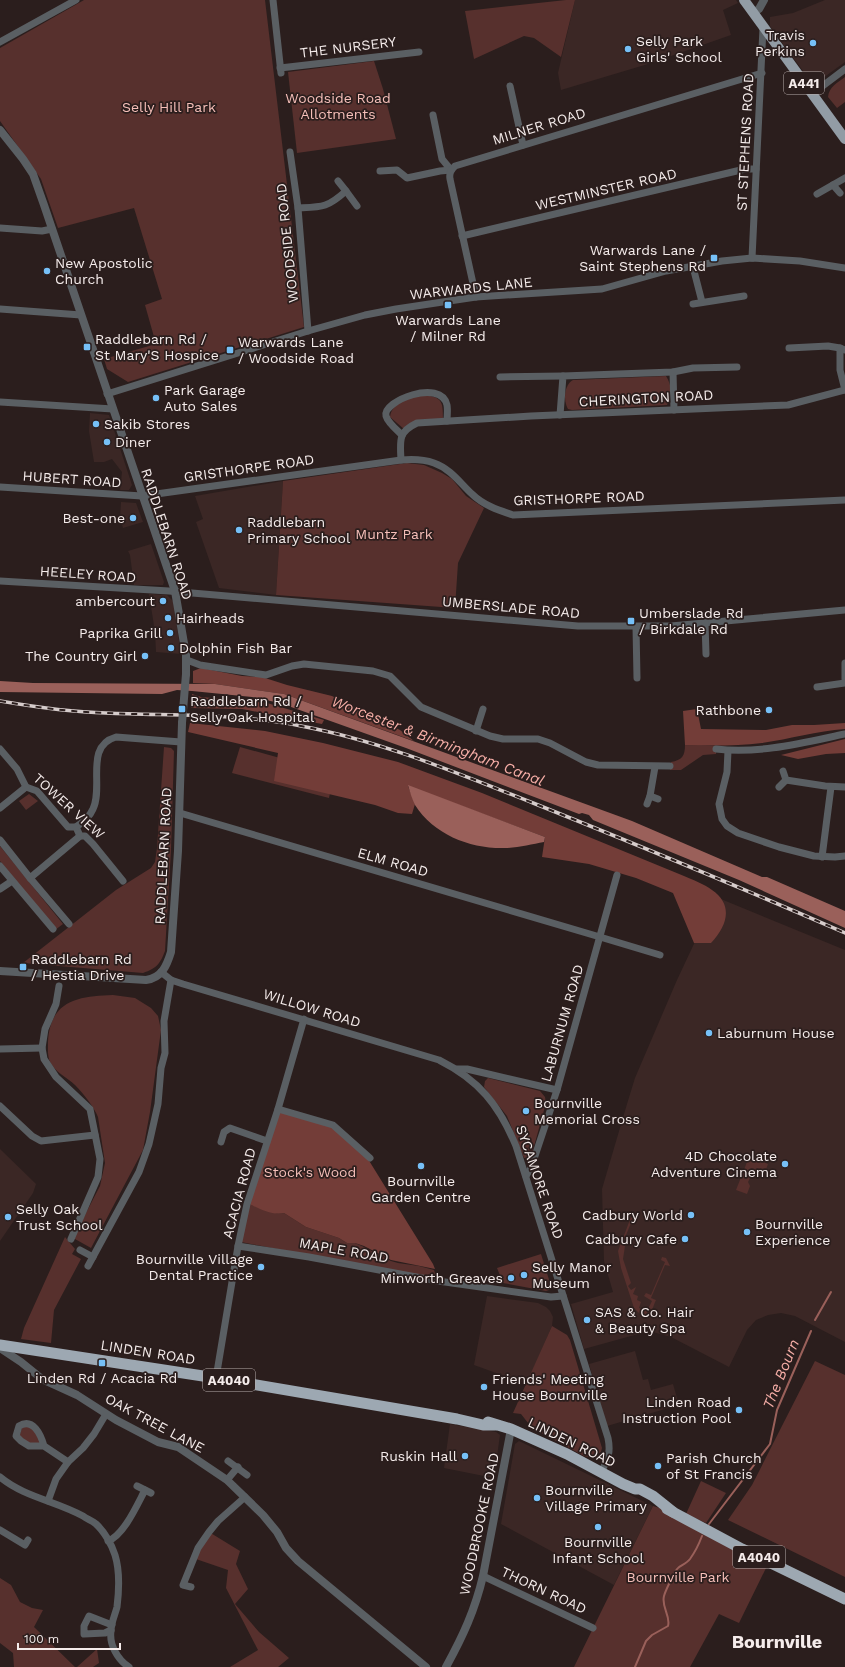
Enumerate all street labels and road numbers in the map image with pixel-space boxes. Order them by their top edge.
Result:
street label: THE NURSERY [299,33,397,61]
road number: A441 [784,72,824,94]
street label: ST STEPHENS ROAD [733,73,757,211]
street label: MILNER ROAD [491,104,587,148]
street label: WESTMINSTER ROAD [534,165,678,213]
street label: WOODSIDE ROAD [273,182,301,304]
street label: WARWARDS LANE [409,274,533,302]
street label: CHERINGTON ROAD [578,386,714,410]
street label: GRISTHORPE ROAD [183,451,315,485]
street label: RADDLEBARN ROAD [138,466,196,602]
street label: HUBERT ROAD [22,468,122,490]
street label: GRISTHORPE ROAD [513,488,645,508]
street label: HEELEY ROAD [39,563,137,585]
street label: UMBERSLADE ROAD [441,593,581,621]
street label: TOWER VIEW [30,770,108,842]
street label: RADDLEBARN ROAD [151,787,175,925]
street label: ELM ROAD [356,844,430,880]
street label: LABURNUM ROAD [538,962,586,1084]
street label: WILLOW ROAD [261,986,363,1030]
street label: SYCAMORE ROAD [513,1123,567,1241]
street label: ACACIA ROAD [219,1146,259,1240]
street label: MAPLE ROAD [298,1234,390,1266]
street label: LINDEN ROAD [100,1337,196,1367]
road number: A4040 [203,1369,255,1391]
street label: OAK TREE LANE [103,1390,207,1456]
street label: LINDEN ROAD [526,1414,618,1470]
street label: WOODBROOKE ROAD [456,1451,502,1597]
road number: A4040 [733,1546,785,1568]
street label: THORN ROAD [499,1563,589,1617]

